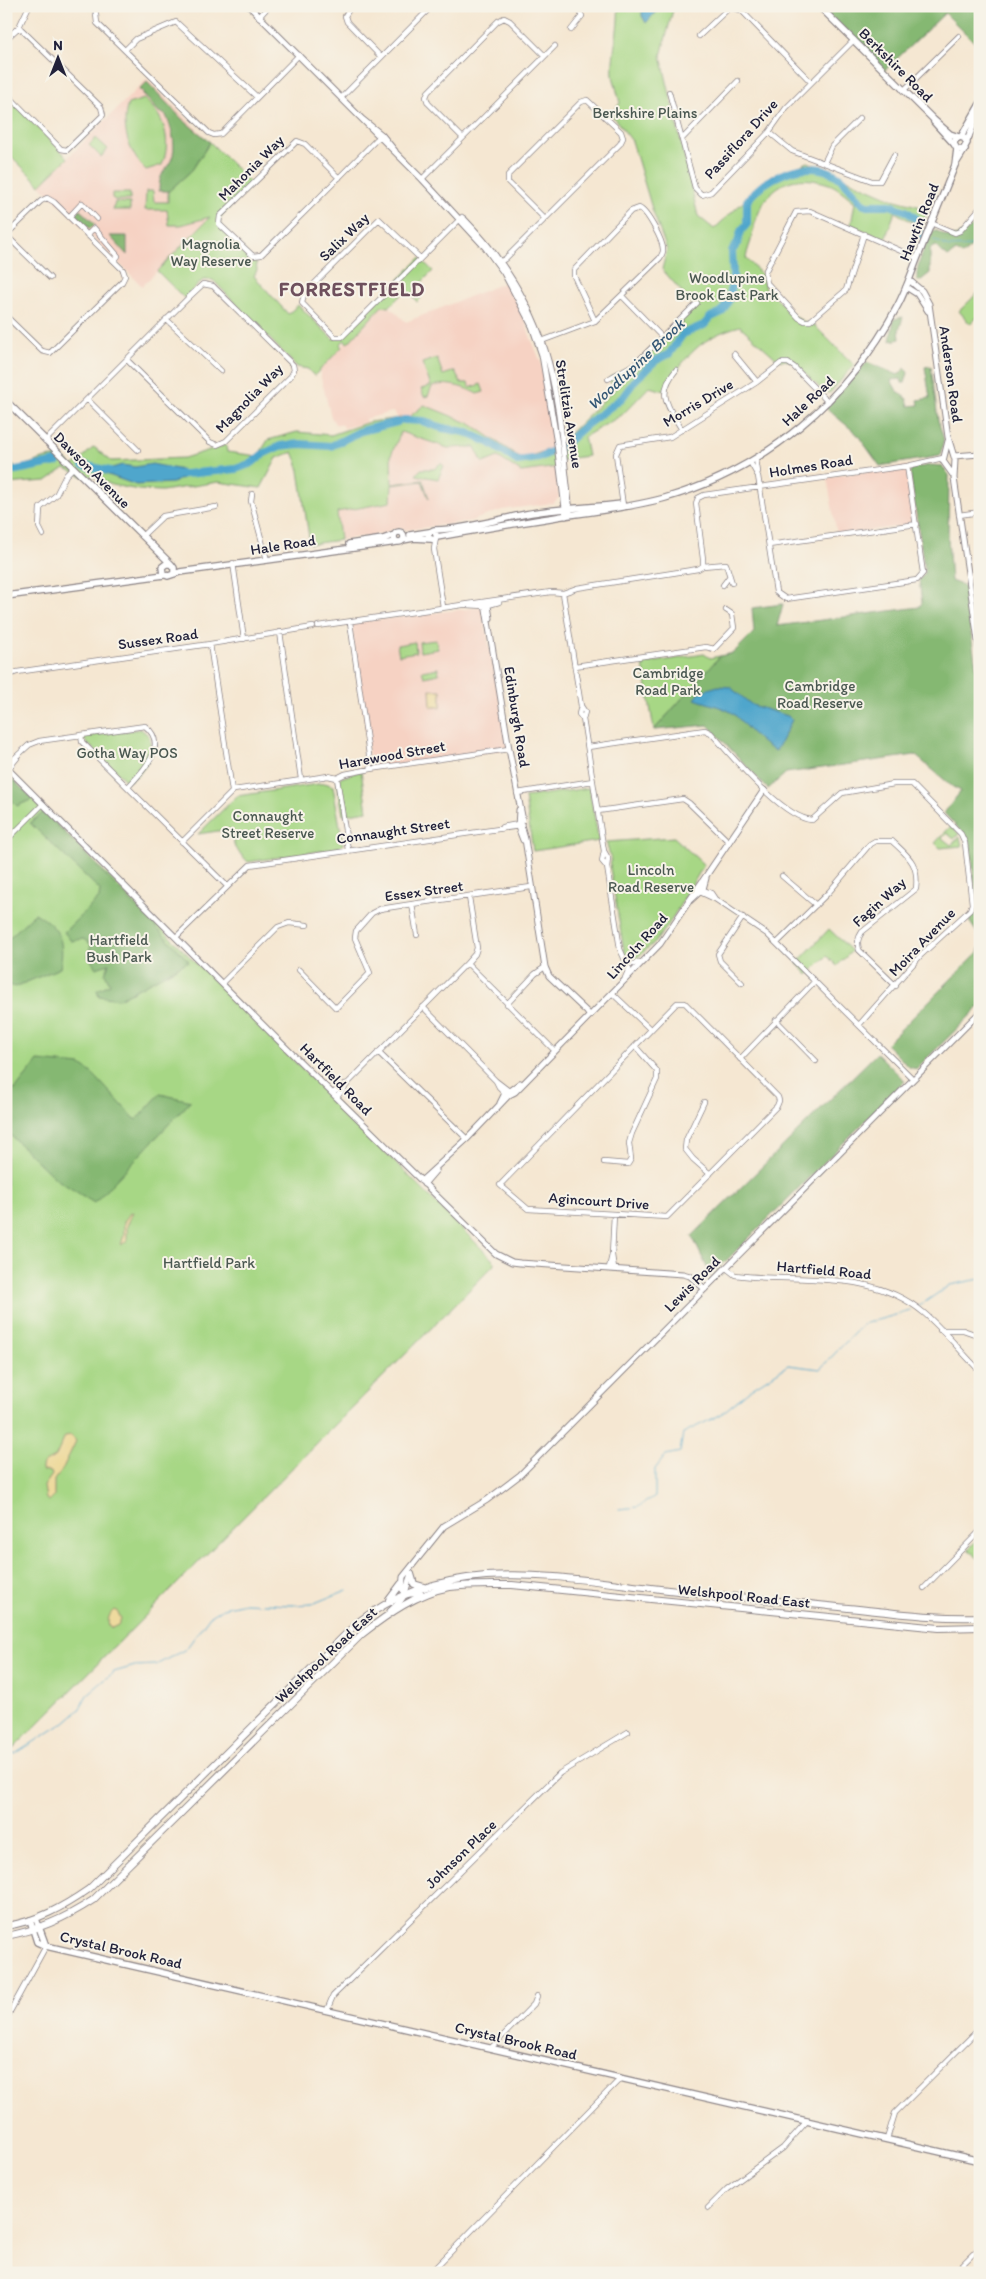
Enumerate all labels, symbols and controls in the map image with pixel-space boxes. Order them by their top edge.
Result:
street label: Berkshire Road [855,24,937,106]
north arrow [32,32,82,82]
text: N [53,37,63,54]
street label: Passiflora Drive [700,95,782,183]
park label: Berkshire Plains [593,104,698,122]
street label: Mahonia Way [214,131,288,205]
street label: Hawtin Road [895,180,943,264]
street label: Salix Way [315,209,373,265]
park label: Magnolia Way Reserve [171,235,251,270]
park label: Woodlupine Brook East Park [675,269,779,304]
district label: FORRESTFIELD [279,277,425,301]
water label: Woodlupine Brook [584,314,689,414]
street label: Anderson Road [935,324,967,424]
street label: Strelitzia Avenue [552,358,586,470]
street label: Magnolia Way [211,360,287,436]
street label: Hale Road [778,372,838,430]
street label: Morris Drive [660,375,736,431]
street label: Dawson Avenue [50,428,134,512]
street label: Holmes Road [768,450,855,481]
street label: Hale Road [249,531,317,559]
street label: Sussex Road [117,624,200,654]
park label: Cambridge Road Park [633,664,703,699]
street label: Edinburgh Road [500,665,534,770]
park label: Cambridge Road Reserve [777,677,863,712]
street label: Harewood Street [337,737,447,773]
park label: Gotha Way POS [76,744,178,762]
park label: Connaught Street Reserve [222,807,314,842]
street label: Connaught Street [335,814,451,848]
park label: Lincoln Road Reserve [608,861,694,896]
street label: Fagin Way [849,873,909,931]
street label: Essex Street [383,877,465,905]
street label: Moira Avenue [885,904,959,980]
street label: Lincoln Road [603,909,671,983]
park label: Hartfield Bush Park [86,931,152,966]
street label: Hartfield Road [296,1039,376,1119]
street label: Agincourt Drive [548,1189,650,1213]
street label: Lewis Road [660,1252,724,1316]
park label: Hartfield Park [163,1254,255,1272]
street label: Hartfield Road [776,1257,872,1283]
street label: Welshpool Road East [677,1580,811,1612]
street label: Welshpool Road East [271,1603,381,1707]
street label: Johnson Place [422,1816,500,1892]
street label: Crystal Brook Road [58,1927,184,1973]
street label: Crystal Brook Road [453,2018,579,2064]

